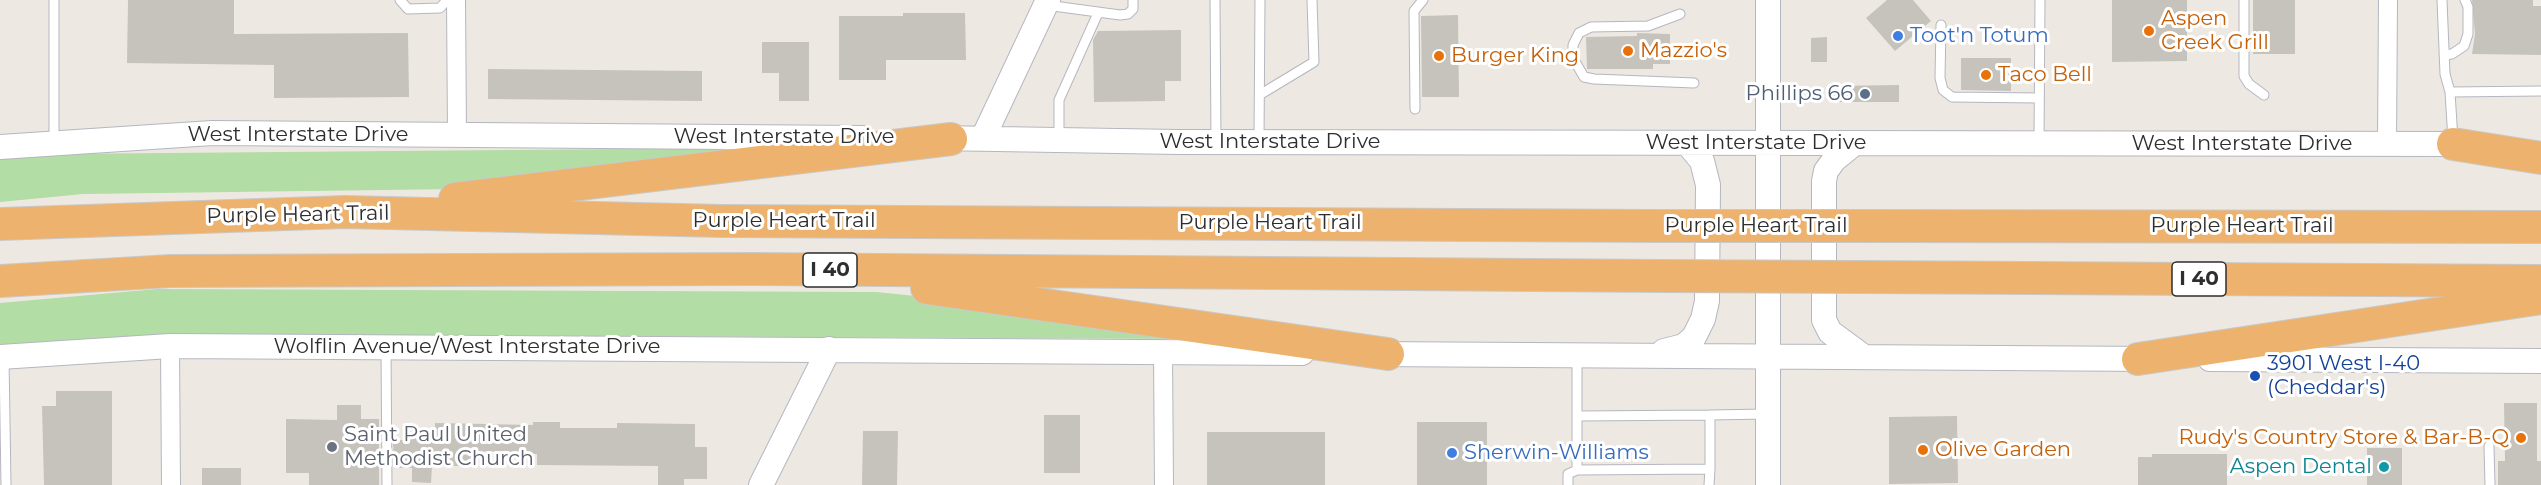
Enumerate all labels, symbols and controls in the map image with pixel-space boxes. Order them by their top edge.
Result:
place label: Aspen Creek Grill [2161,6,2269,56]
place label: Toot'n Totum [1910,23,2049,49]
marker: Aspen Creek Grill [2142,24,2156,38]
marker: Toot'n Totum [1891,29,1905,43]
place label: Mazzio's [1640,38,1727,64]
place label: Burger King [1451,43,1579,69]
marker: Mazzio's [1621,44,1635,58]
marker: Burger King [1432,49,1446,63]
place label: Taco Bell [1998,62,2092,88]
marker: Taco Bell [1979,68,1993,82]
place label: Phillips 66 [1746,81,1853,107]
marker: Phillips 66 [1858,87,1872,101]
street label: West Interstate Drive [188,122,408,148]
street label: West Interstate Drive [674,124,894,150]
street label: West Interstate Drive [1160,129,1380,155]
street label: West Interstate Drive [1646,130,1866,156]
street label: West Interstate Drive [2132,131,2352,157]
street label: Purple Heart Trail [206,201,390,229]
street label: Purple Heart Trail [692,208,876,234]
street label: Purple Heart Trail [1178,210,1362,236]
street label: Purple Heart Trail [1664,213,1848,239]
street label: Purple Heart Trail [2150,213,2334,239]
road number: I 40 [803,253,857,287]
road number: I 40 [2172,262,2226,296]
street label: Wolflin Avenue/West Interstate Drive [274,334,660,360]
place label: 3901 West I-40 (Cheddar's) [2267,351,2420,401]
marker: 3901 West I-40 (Cheddar's) [2248,369,2262,383]
place label: Saint Paul United Methodist Church [344,422,534,472]
place label: Rudy's Country Store & Bar-B-Q [2178,425,2509,451]
marker: Rudy's Country Store & Bar-B-Q [2514,431,2528,445]
place label: Olive Garden [1935,437,2071,463]
marker: Saint Paul United Methodist Church [325,440,339,454]
place label: Sherwin-Williams [1464,440,1649,466]
marker: Olive Garden [1916,443,1930,457]
marker: Sherwin-Williams [1445,446,1459,460]
place label: Aspen Dental [2230,454,2372,480]
marker: Aspen Dental [2377,460,2391,474]

